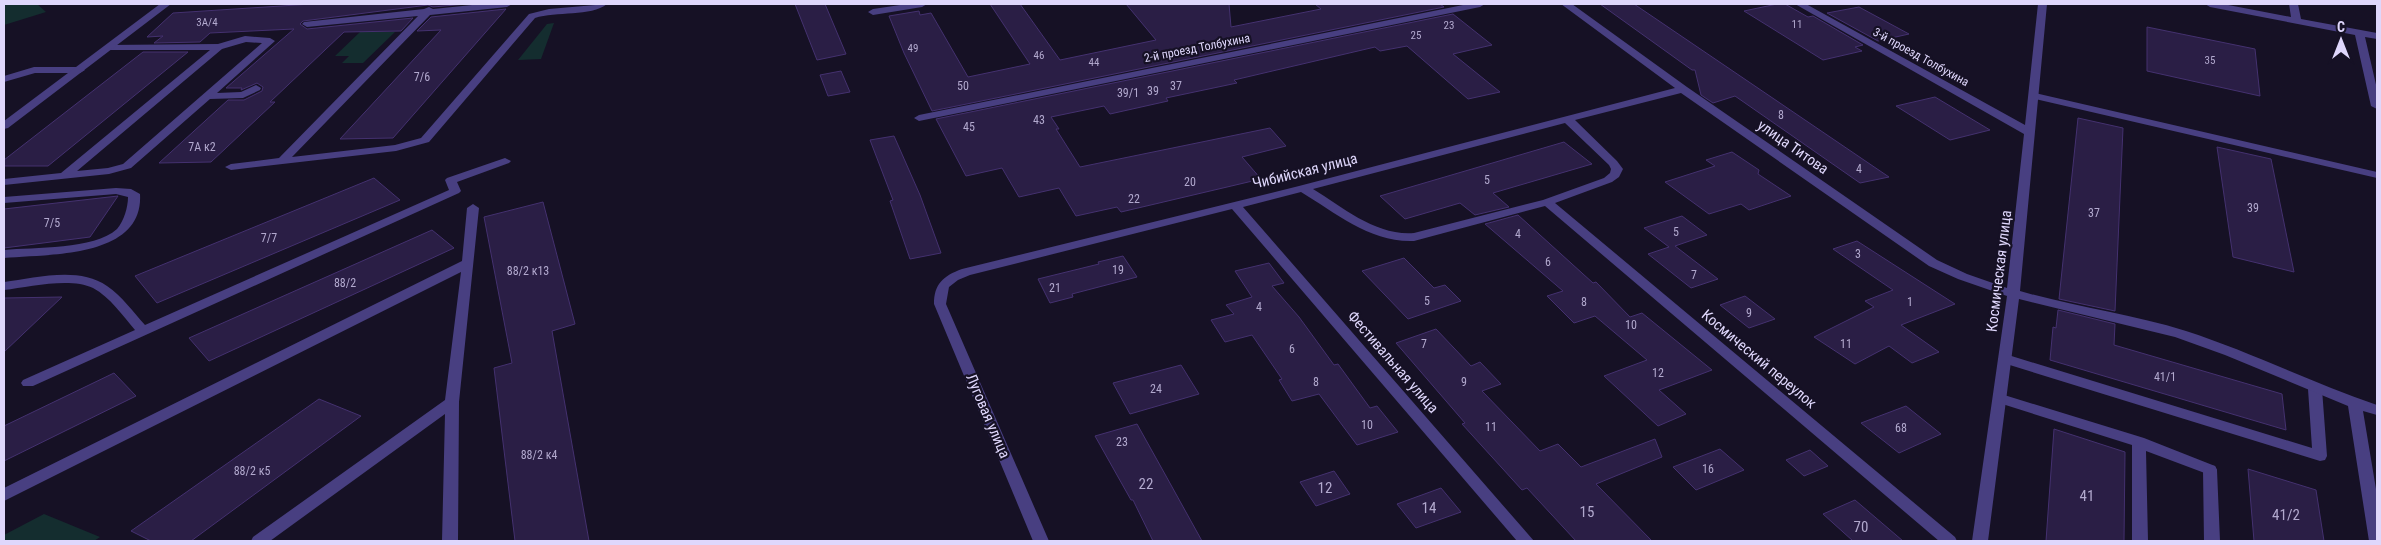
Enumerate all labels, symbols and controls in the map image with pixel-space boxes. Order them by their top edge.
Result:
north arrow [2316,15,2366,65]
house number: 3А/4 [196,16,218,29]
house number: 11 [1792,18,1802,31]
house number: 23 [1444,19,1454,32]
text: С [2337,19,2345,35]
street label: 3-й проезд Толбухина [1871,25,1972,89]
house number: 25 [1411,29,1421,42]
street label: 2-й проезд Толбухина [1143,31,1251,65]
house number: 49 [908,42,918,55]
house number: 46 [1034,49,1044,62]
house number: 35 [2205,54,2215,67]
house number: 44 [1089,56,1100,69]
house number: 7/6 [414,70,430,84]
house number: 50 [957,79,969,93]
house number: 37 [1170,79,1182,93]
house number: 39 [1147,84,1159,98]
house number: 39/1 [1117,86,1139,100]
house number: 8 [1778,108,1784,122]
house number: 43 [1033,113,1045,127]
street label: улица Титова [1754,116,1832,178]
house number: 45 [963,120,975,134]
house number: 7А к2 [188,140,216,154]
street label: Чибийская улица [1251,149,1359,193]
house number: 4 [1856,162,1862,176]
house number: 5 [1484,173,1490,187]
house number: 20 [1184,175,1196,189]
house number: 22 [1128,192,1140,206]
house number: 39 [2247,201,2259,215]
house number: 37 [2088,206,2100,220]
street label: Космическая улица [1983,209,2015,333]
house number: 7/5 [44,216,60,230]
house number: 5 [1673,225,1679,239]
house number: 4 [1515,227,1521,241]
house number: 7/7 [261,231,277,245]
house number: 3 [1855,247,1861,261]
house number: 6 [1545,255,1551,269]
house number: 19 [1112,263,1124,277]
house number: 88/2 к13 [507,264,549,278]
house number: 7 [1691,268,1697,282]
house number: 88/2 [334,276,356,290]
house number: 21 [1049,281,1061,295]
house number: 5 [1424,294,1430,308]
house number: 8 [1581,295,1587,309]
house number: 1 [1907,295,1913,309]
house number: 4 [1256,300,1262,314]
street label: Космический переулок [1698,306,1820,412]
house number: 9 [1746,306,1752,320]
street label: Фестивальная улица [1344,307,1442,417]
house number: 10 [1625,318,1637,332]
house number: 7 [1421,337,1427,351]
house number: 11 [1840,337,1852,351]
house number: 6 [1289,342,1295,356]
house number: 12 [1652,366,1664,380]
house number: 41/1 [2154,370,2176,384]
street label: Луговая улица [962,371,1014,461]
house number: 8 [1313,375,1319,389]
house number: 9 [1461,375,1467,389]
house number: 24 [1150,382,1162,396]
house number: 10 [1361,418,1373,432]
house number: 11 [1485,420,1497,434]
house number: 68 [1895,421,1907,435]
house number: 23 [1116,435,1128,449]
house number: 88/2 к4 [521,448,557,462]
house number: 16 [1702,462,1714,476]
house number: 88/2 к5 [234,464,270,478]
house number: 22 [1139,475,1153,493]
house number: 12 [1318,479,1332,497]
house number: 41 [2080,487,2094,505]
house number: 14 [1422,499,1436,517]
house number: 15 [1580,503,1594,521]
house number: 41/2 [2272,506,2300,524]
house number: 70 [1854,518,1868,536]

